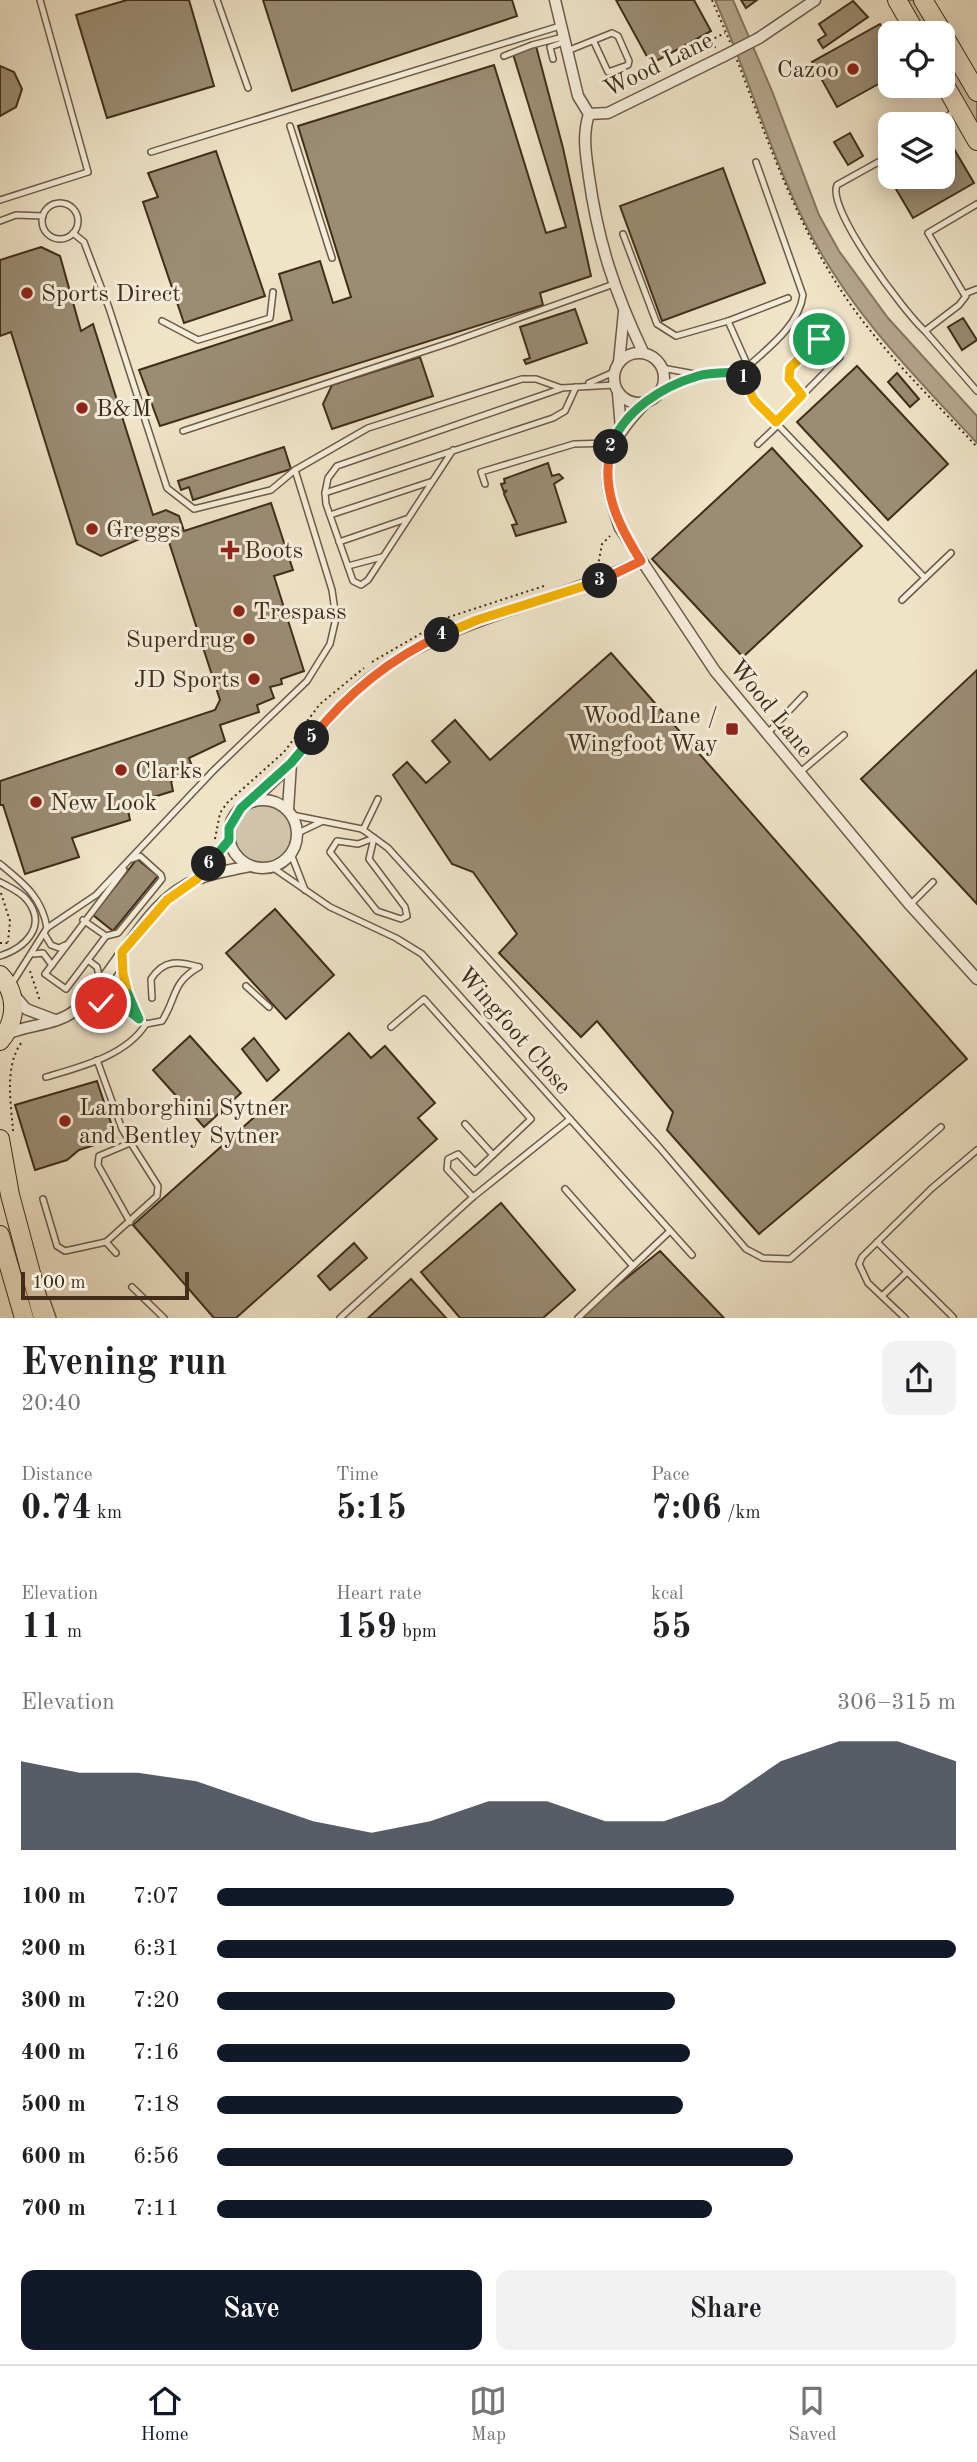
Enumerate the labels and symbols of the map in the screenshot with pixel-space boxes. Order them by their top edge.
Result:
street label: Wood Lane [600,29,717,103]
place label: Cazoo [777,59,839,83]
marker: Cazoo [845,61,861,77]
place label: Sports Direct [41,283,181,307]
marker: Sports Direct [19,285,35,301]
pin [789,309,849,369]
pin: 1 [726,360,762,396]
place label: B&M [96,398,152,422]
marker: B&M [74,400,90,416]
pin: 2 [594,430,628,464]
place label: Greggs [106,519,181,543]
marker: Greggs [84,521,100,537]
place label: Boots [244,540,303,564]
marker: Boots [222,542,238,558]
pin: 3 [582,564,618,598]
place label: Trespass [253,601,347,625]
marker: Trespass [231,603,247,619]
pin: 4 [424,618,460,652]
place label: Superdrug [126,629,235,653]
marker: Superdrug [241,631,257,647]
street label: Wood Lane [724,656,817,763]
place label: JD Sports [134,669,240,693]
marker: JD Sports [246,671,262,687]
place label: Wood Lane / Wingfoot Way [566,705,718,757]
pin: 5 [294,720,330,756]
marker: Wood Lane / Wingfoot Way [724,721,740,737]
place label: Clarks [135,760,202,784]
marker: Clarks [113,762,129,778]
place label: New Look [50,792,157,816]
marker: New Look [28,794,44,810]
pin: 6 [192,846,227,882]
street label: Wingfoot Close [452,963,575,1099]
pin [71,973,131,1033]
place label: Lamborghini Sytner and Bentley Sytner [79,1097,289,1149]
marker: Lamborghini Sytner and Bentley Sytner [57,1113,73,1129]
scale bar [21,1268,189,1300]

